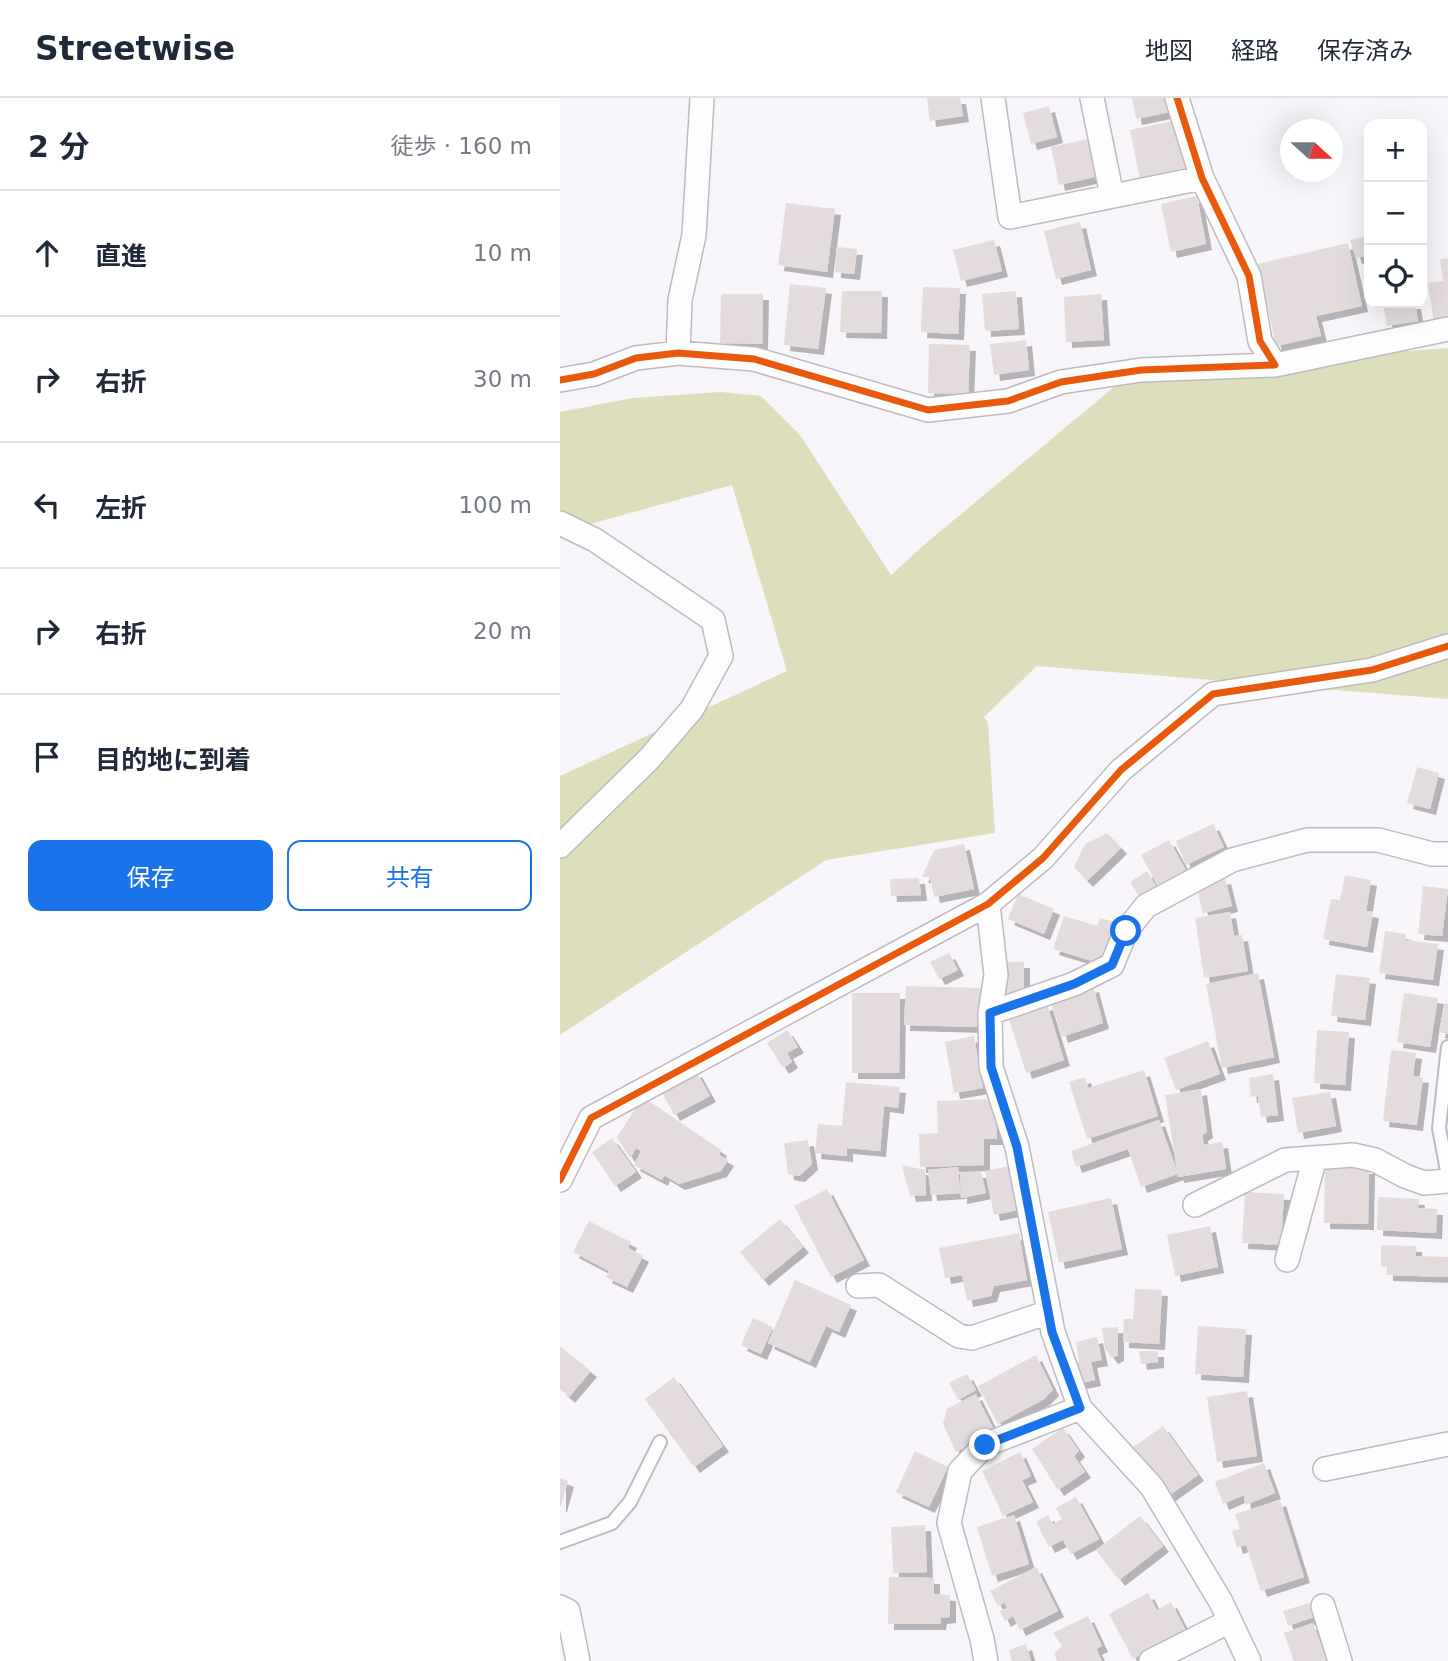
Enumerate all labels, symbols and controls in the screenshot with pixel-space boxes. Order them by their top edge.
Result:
text: Streetwise [35,29,235,68]
text: 地図 [1145,37,1193,65]
text: 経路 [1231,37,1279,65]
text: 保存済み [1317,37,1413,65]
north arrow [1280,119,1343,182]
map controls [1364,119,1427,308]
button: + [1364,119,1427,182]
text: 2 分 [28,129,89,164]
text: 徒歩 · 160 m [390,133,532,159]
button: − [1364,182,1427,245]
icon: ahead [28,234,66,272]
text: 10 m [473,240,532,266]
text: 直進 [95,241,147,271]
button: locate [1364,245,1427,308]
icon: right [28,360,66,398]
text: 30 m [473,366,532,392]
text: 右折 [95,367,147,397]
icon: left [28,486,66,524]
text: 100 m [458,492,532,518]
text: 左折 [95,493,147,523]
icon: right [28,612,66,650]
text: 20 m [473,618,532,644]
text: 右折 [95,619,147,649]
icon: arrive [28,738,66,776]
text: 目的地に到着 [95,745,251,775]
button: 保存 [28,840,273,911]
button: 共有 [287,840,532,911]
route start [1110,915,1141,946]
route end [969,1429,1000,1460]

